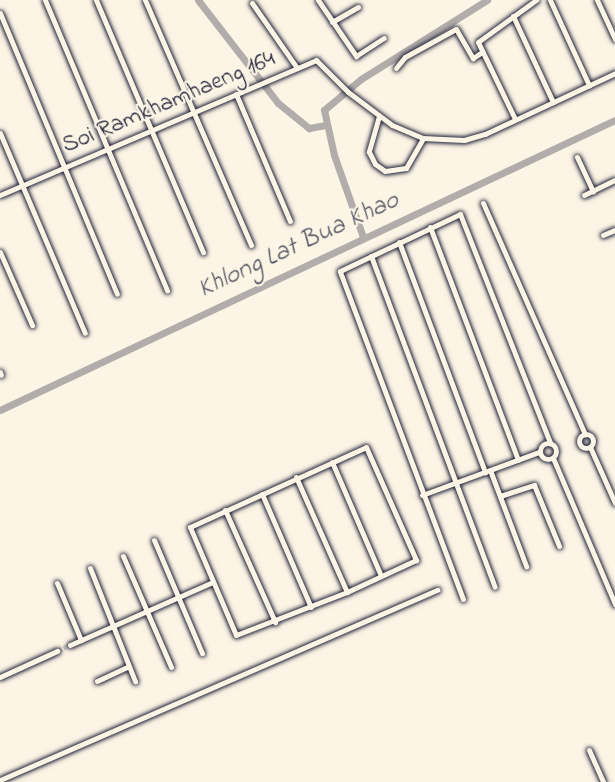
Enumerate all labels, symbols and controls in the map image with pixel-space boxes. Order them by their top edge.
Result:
street label: Soi Ramkhamhaeng 164 [58,45,280,161]
water label: Khlong Lat Bua Khao [194,186,404,306]

